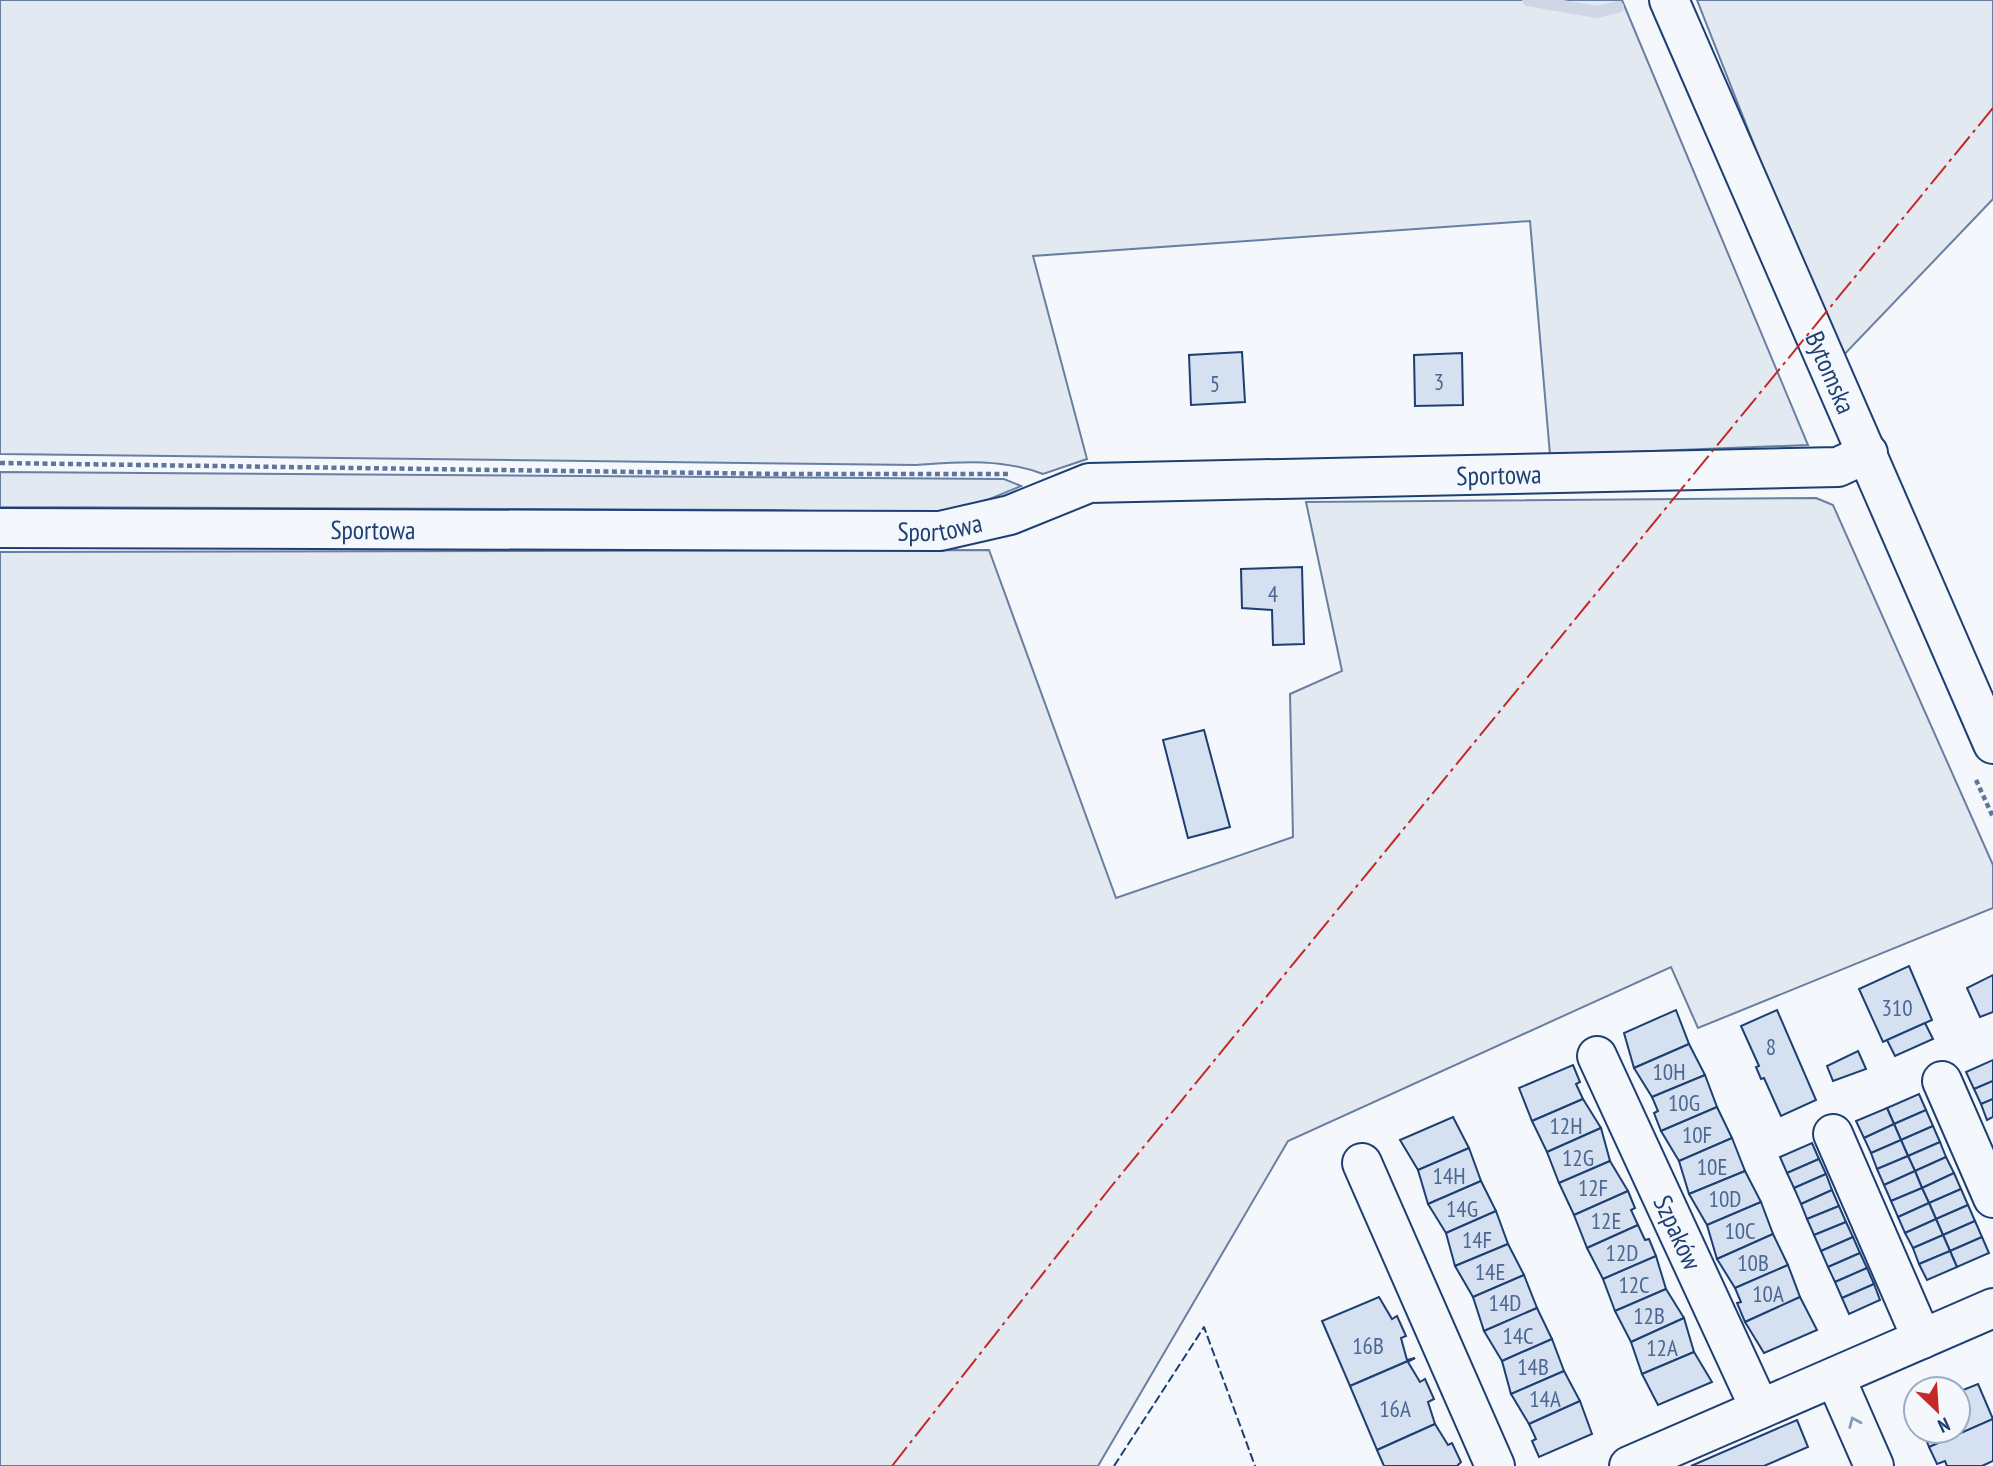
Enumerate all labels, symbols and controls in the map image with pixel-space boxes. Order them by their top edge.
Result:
street label: Bytomska [1799,326,1863,418]
house number: 3 [1434,367,1444,396]
house number: 5 [1210,369,1220,398]
street label: Sportowa [1456,457,1542,492]
street label: Sportowa [897,505,985,547]
street label: Sportowa [330,513,416,546]
house number: 4 [1268,579,1278,608]
house number: 310 [1881,993,1913,1022]
house number: 8 [1766,1032,1776,1061]
house number: 10H [1652,1057,1686,1086]
house number: 10G [1668,1088,1700,1117]
house number: 12H [1549,1111,1583,1140]
house number: 10F [1682,1120,1712,1149]
house number: 12G [1562,1143,1594,1172]
house number: 10E [1697,1152,1727,1181]
house number: 14H [1432,1161,1466,1190]
house number: 12F [1578,1173,1608,1202]
house number: 10D [1709,1184,1741,1213]
street label: Szpaków [1647,1190,1710,1275]
house number: 14G [1446,1194,1478,1223]
house number: 12E [1591,1206,1621,1235]
house number: 10C [1724,1216,1756,1245]
house number: 14F [1462,1225,1492,1254]
house number: 12D [1606,1238,1638,1267]
house number: 10B [1737,1248,1769,1277]
house number: 14E [1475,1257,1505,1286]
house number: 12C [1618,1270,1650,1299]
house number: 10A [1752,1279,1784,1308]
house number: 14D [1489,1288,1521,1317]
house number: 12B [1633,1301,1665,1330]
house number: 14C [1502,1321,1534,1350]
house number: 16B [1352,1331,1384,1360]
house number: 12A [1646,1333,1678,1362]
house number: 14B [1517,1352,1549,1381]
north arrow [1902,1375,1972,1445]
house number: 14A [1529,1384,1561,1413]
house number: 16A [1379,1394,1411,1423]
text: N [1934,1412,1954,1438]
one-way arrow [1849,1416,1863,1428]

